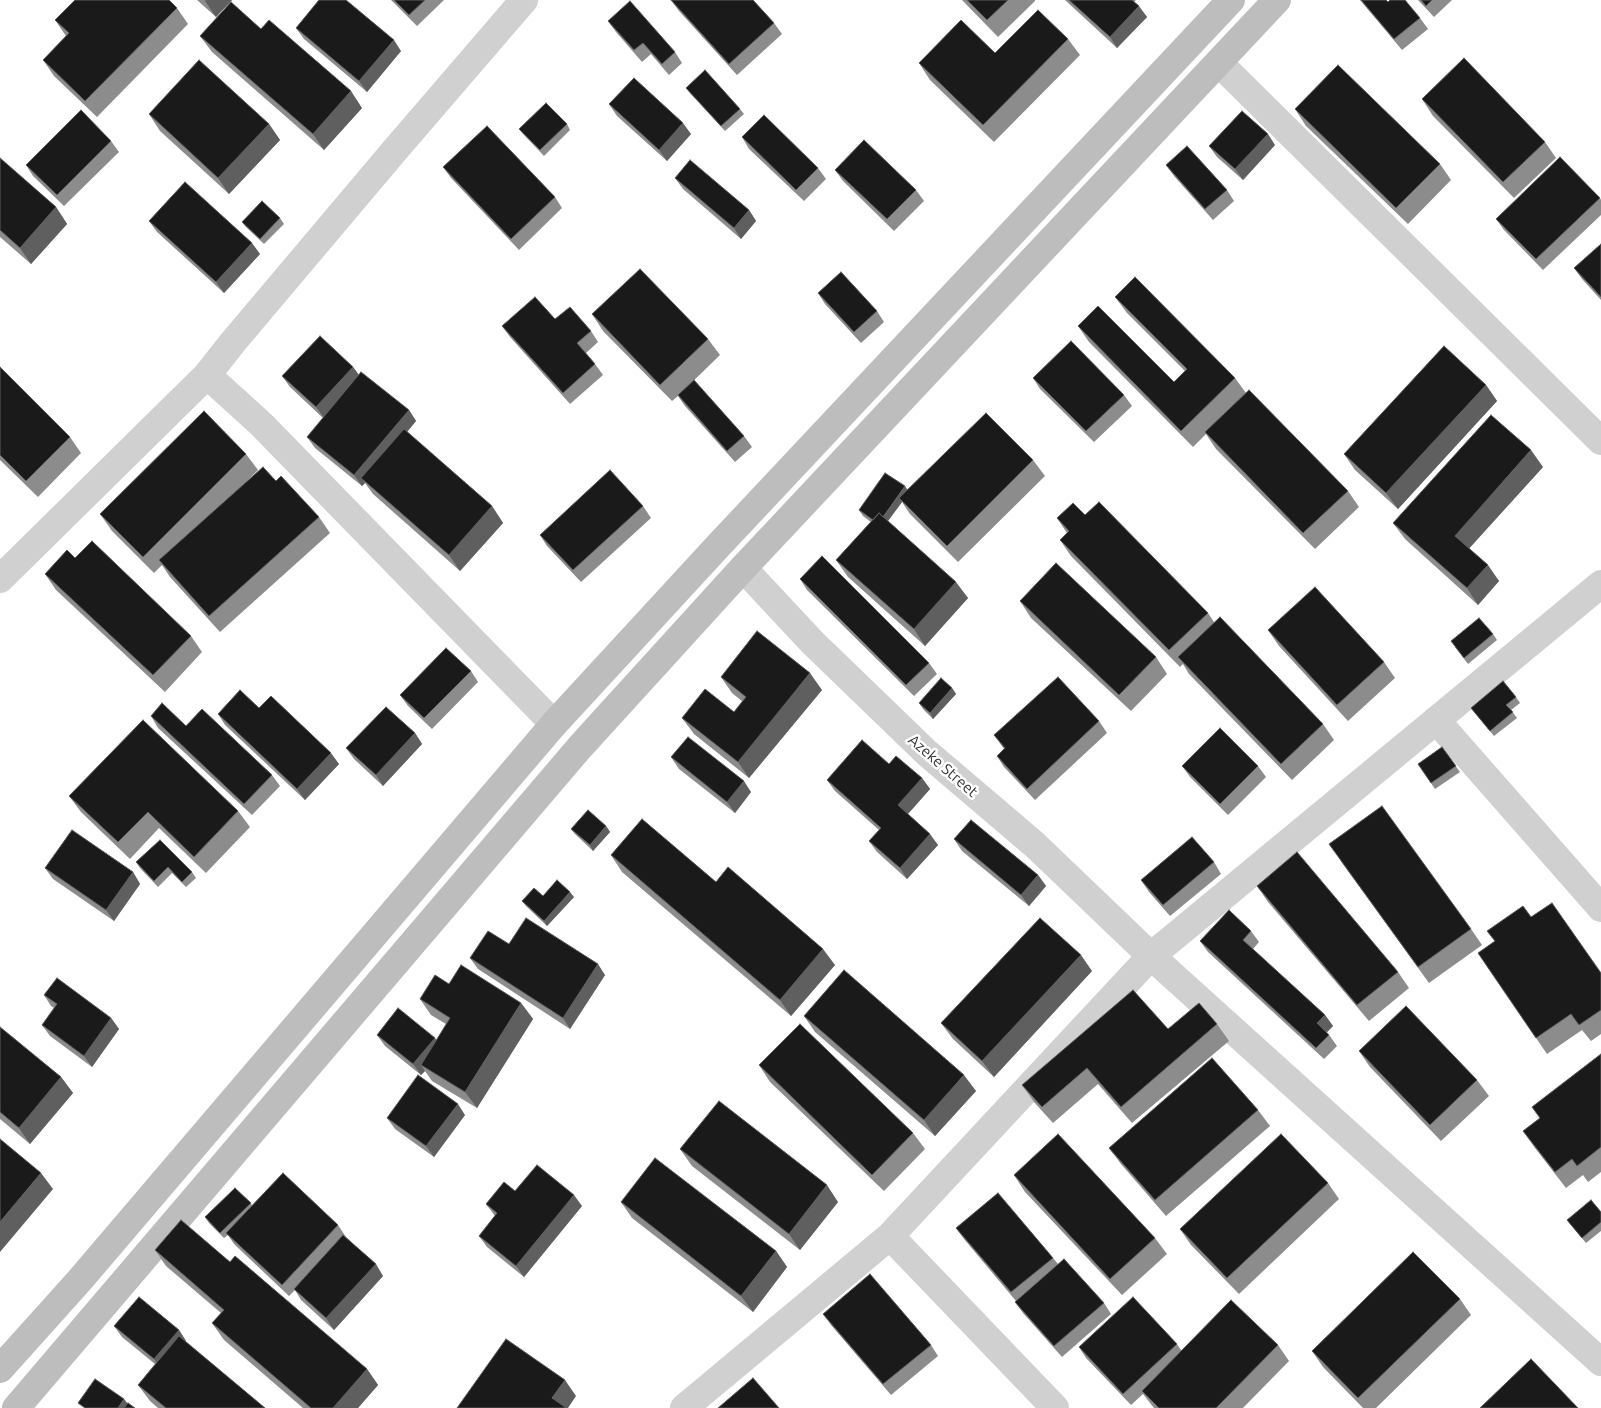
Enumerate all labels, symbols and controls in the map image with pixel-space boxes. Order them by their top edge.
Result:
street label: Azeke Street [905,731,981,801]

